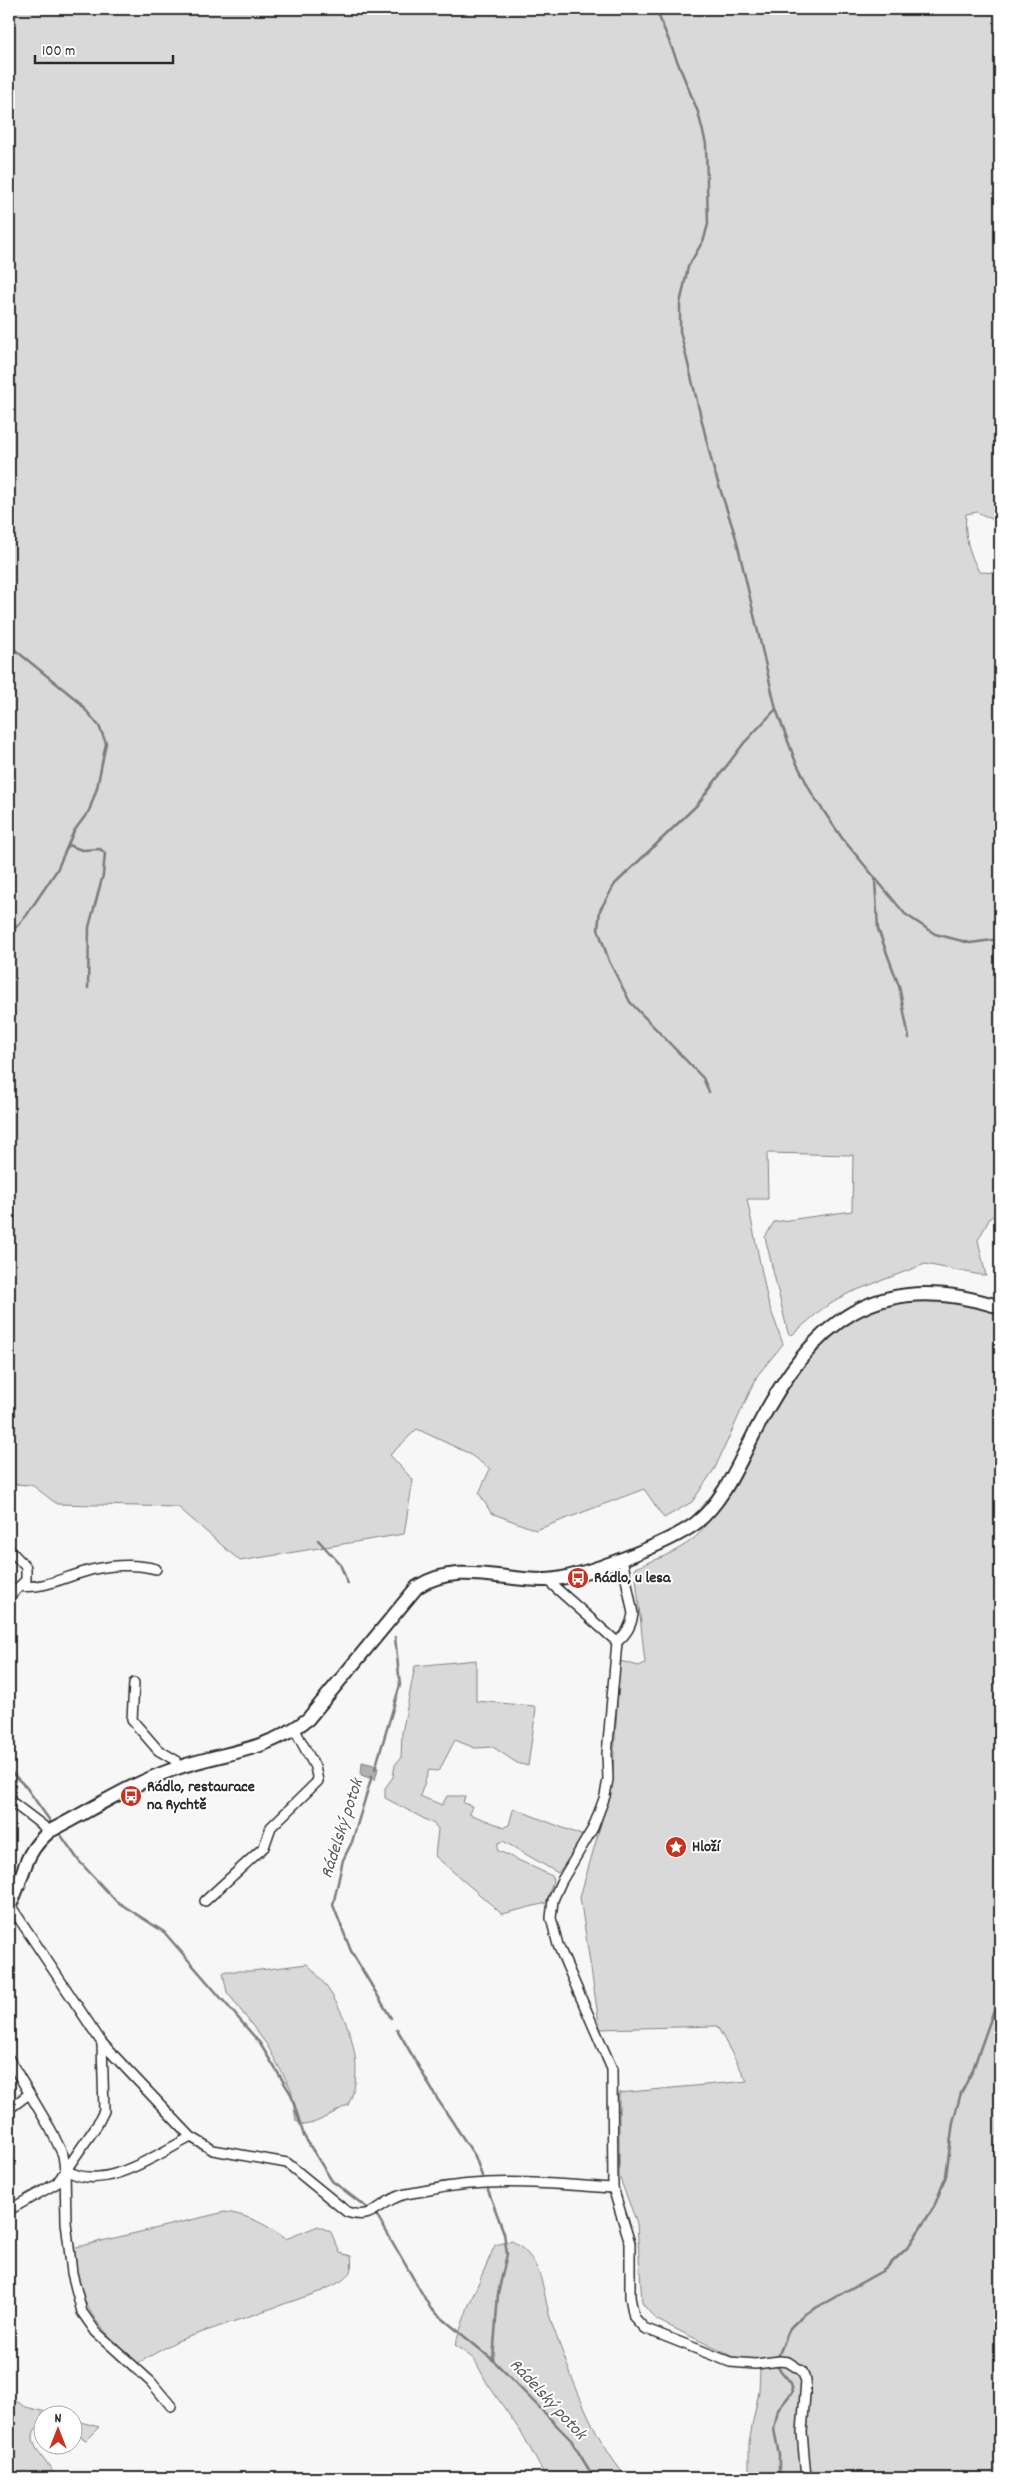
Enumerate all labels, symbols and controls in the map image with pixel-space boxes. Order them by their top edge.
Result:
scale bar [35,32,172,64]
text: 100 m [42,41,75,63]
bus stop icon: Rádlo, u lesa [566,1566,590,1590]
place label: Rádlo, u lesa [594,1567,672,1590]
water label: Rádelský potok [315,1775,371,1882]
place label: Rádlo, restaurace na Rychtě [147,1776,255,1817]
bus stop icon: Rádlo, restaurace na Rychtě [119,1784,143,1808]
place icon: Hloží [664,1835,688,1859]
place label: Hloží [692,1836,722,1859]
water label: Rádelský potok [503,2354,592,2447]
north arrow [32,2404,82,2454]
text: N [55,2409,62,2429]

